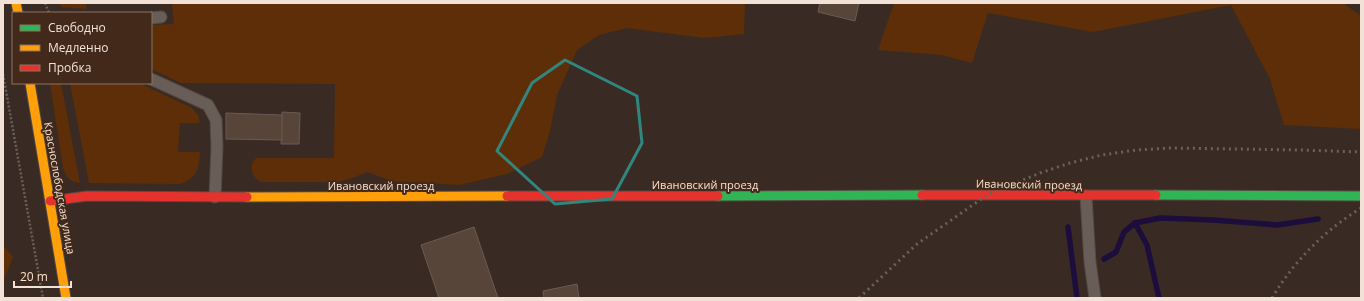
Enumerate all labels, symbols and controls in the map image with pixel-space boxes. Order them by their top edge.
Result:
legend [12,12,152,84]
text: Свободно [48,19,106,36]
text: Медленно [48,39,108,56]
text: Пробка [48,59,91,76]
street label: Краснослободская улица [41,121,79,255]
street label: Ивановский проезд [976,176,1083,192]
street label: Ивановский проезд [652,177,759,192]
street label: Ивановский проезд [328,178,435,193]
scale bar [14,263,71,289]
text: 20 m [20,268,48,285]

